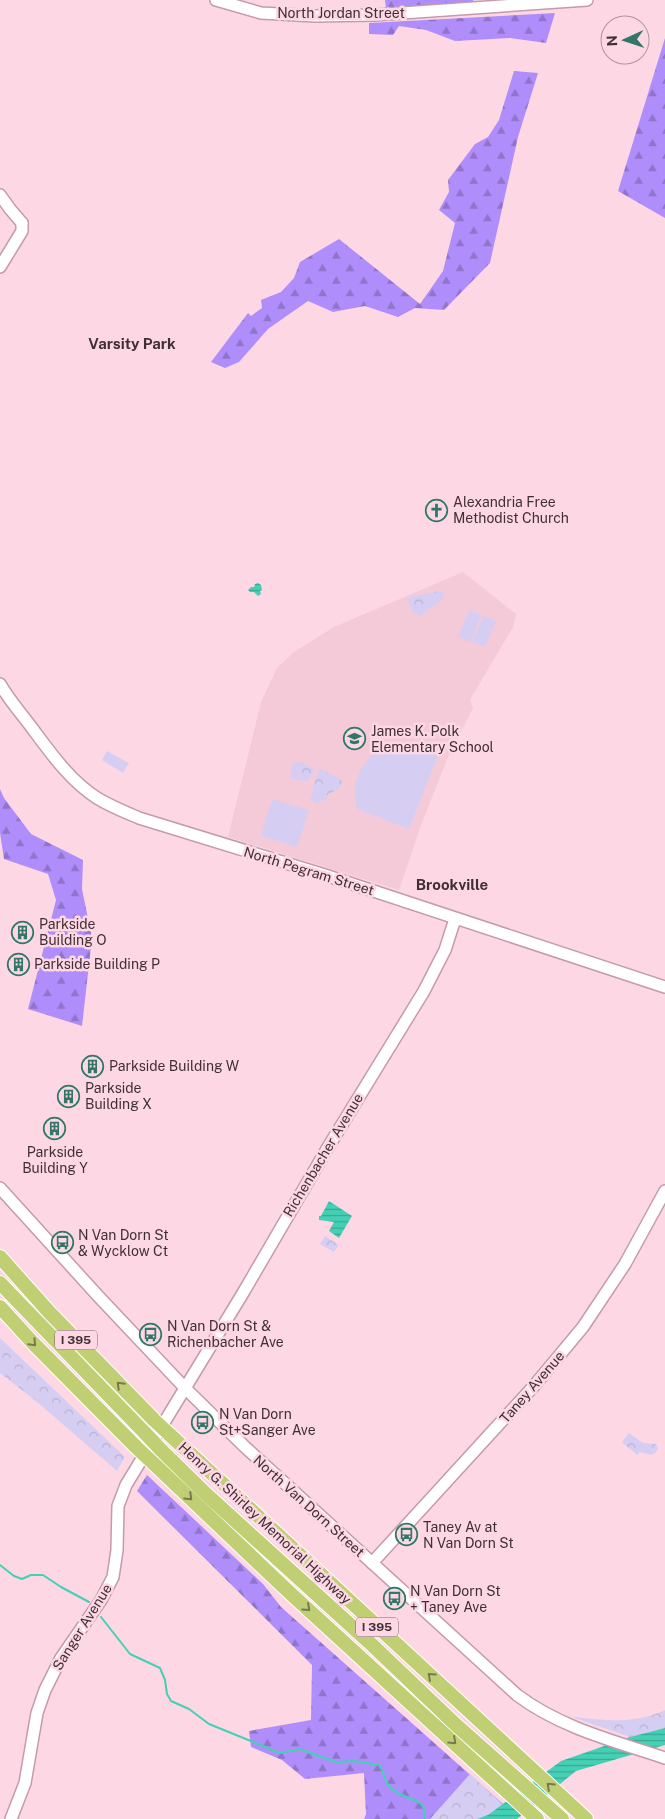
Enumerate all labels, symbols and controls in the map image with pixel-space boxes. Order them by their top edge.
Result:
street label: North Jordan Street [277,5,405,21]
north arrow [600,15,650,65]
text: N [604,35,620,47]
district label: Varsity Park [88,335,176,352]
place label: Alexandria Free Methodist Church [453,494,569,526]
church icon: Alexandria Free Methodist Church [425,498,449,522]
place label: James K. Polk Elementary School [371,723,494,755]
school or university icon: James K. Polk Elementary School [343,727,367,751]
street label: North Pegram Street [242,844,376,898]
district label: Brookville [416,876,488,893]
place label: Parkside Building O [39,916,107,948]
building icon: Parkside Building O [11,920,35,944]
building icon: Parkside Building P [6,952,30,976]
place label: Parkside Building P [34,956,160,972]
building icon: Parkside Building W [81,1054,105,1078]
place label: Parkside Building W [109,1058,240,1074]
place label: Parkside Building X [85,1080,152,1112]
building icon: Parkside Building X [57,1084,81,1108]
street label: Richenbacher Avenue [280,1090,366,1220]
building icon: Parkside Building Y [43,1117,67,1141]
place label: Parkside Building Y [22,1144,88,1176]
place label: N Van Dorn St & Wycklow Ct [78,1227,169,1259]
bus stop icon: N Van Dorn St & Wycklow Ct [50,1231,74,1255]
place label: N Van Dorn St & Richenbacher Ave [167,1318,284,1350]
bus stop icon: N Van Dorn St & Richenbacher Ave [139,1322,163,1346]
road number: I 395 [55,1330,97,1350]
one-way arrow [27,1337,36,1346]
street label: Taney Avenue [496,1348,568,1426]
one-way arrow [116,1382,125,1391]
place label: N Van Dorn St+Sanger Ave [219,1406,316,1438]
bus stop icon: N Van Dorn St+Sanger Ave [191,1410,215,1434]
street label: Henry G. Shirley Memorial Highway [175,1439,355,1608]
street label: North Van Dorn Street [250,1452,368,1560]
one-way arrow [183,1491,192,1500]
place label: Taney Av at N Van Dorn St [423,1519,514,1551]
bus stop icon: Taney Av at N Van Dorn St [395,1523,419,1547]
street label: Sanger Avenue [49,1581,115,1673]
place label: N Van Dorn St + Taney Ave [410,1583,501,1615]
bus stop icon: N Van Dorn St + Taney Ave [382,1587,406,1611]
one-way arrow [302,1602,311,1611]
road number: I 395 [356,1618,398,1636]
one-way arrow [427,1673,436,1682]
one-way arrow [448,1735,457,1744]
one-way arrow [547,1783,556,1792]

